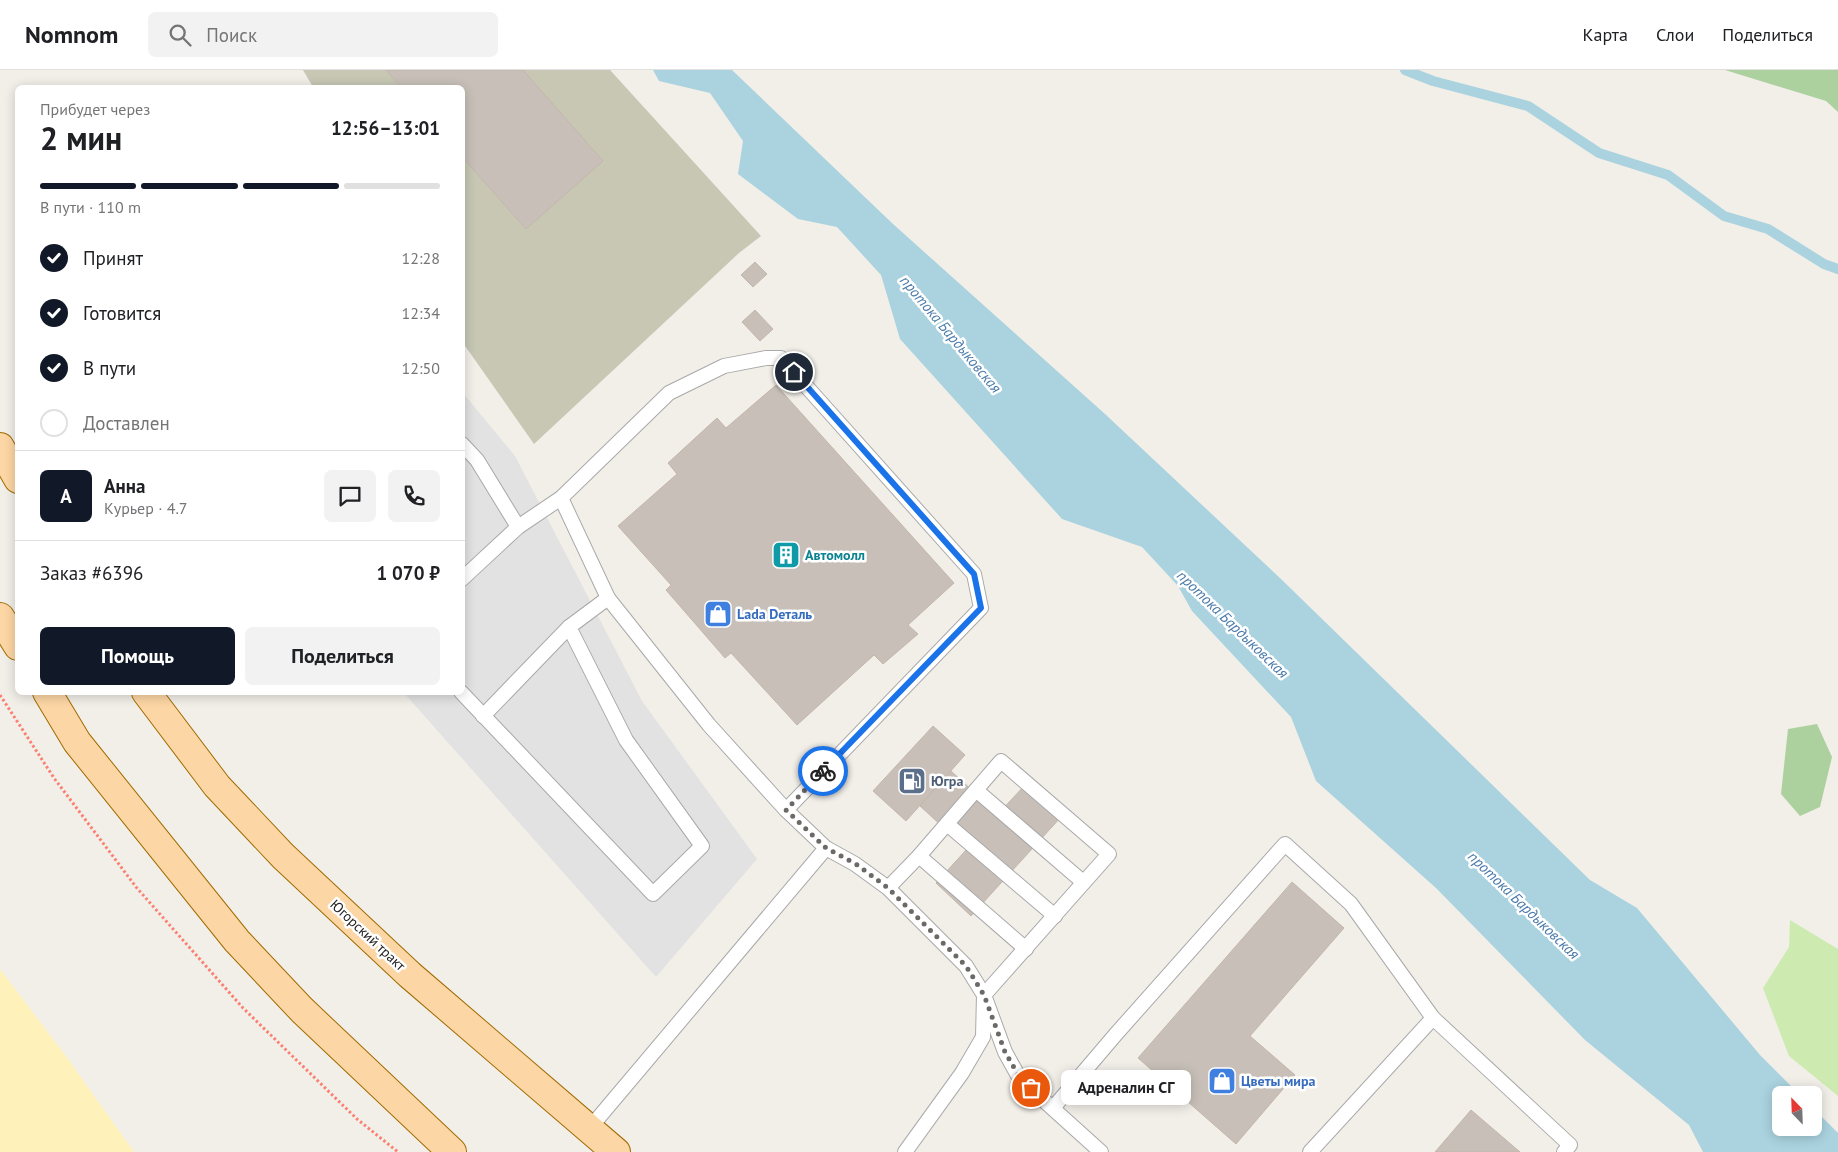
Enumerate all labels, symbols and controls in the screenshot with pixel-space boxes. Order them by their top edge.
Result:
search box [148,12,498,57]
text: Nomnom [25,19,118,50]
icon: search [166,21,194,49]
text: Поиск [206,23,257,47]
text: Карта [1583,23,1628,46]
text: Слои [1656,23,1694,46]
text: Поделиться [1722,23,1813,46]
text: Прибудет через [40,99,150,119]
text: 12:56–13:01 [331,116,440,140]
text: 2 мин [40,117,122,159]
text: В пути · 110 m [40,197,141,217]
icon: check [40,244,68,272]
text: Принят [83,246,143,270]
text: 12:28 [402,248,440,268]
water label: протока Бардыковская [896,271,1006,397]
icon: check [40,299,68,327]
text: Готовится [83,301,161,325]
text: 12:34 [402,303,440,323]
pin [773,351,815,393]
icon: check [40,354,68,382]
text: В пути [83,356,136,380]
text: 12:50 [402,358,440,378]
icon: home [780,358,808,386]
text: Доставлен [83,411,170,435]
button: chat [324,470,376,522]
button: phone [388,470,440,522]
text: Анна [104,474,145,498]
text: А [60,484,72,508]
text: Курьер · 4.7 [104,498,188,518]
building icon: Автомолл [771,540,801,570]
place label: Автомолл [805,546,865,564]
text: Заказ #6396 [40,561,143,585]
text: 1 070 ₽ [377,561,440,585]
water label: протока Бардыковская [1173,566,1293,682]
shop icon: Lada Dеталь [703,599,733,629]
place label: Lada Dеталь [737,605,812,623]
button: Помощь [40,627,235,685]
button: Поделиться [245,627,440,685]
courier [798,746,848,796]
icon: bike [809,757,837,785]
fuel station icon: Югра [897,766,927,796]
place label: Югра [931,772,963,790]
water label: протока Бардыковская [1464,847,1584,963]
street label: Югорский тракт [327,895,410,975]
shop icon: Цветы мира [1207,1066,1237,1096]
pin [1010,1067,1052,1109]
callout: Адреналин СГ [1061,1070,1191,1106]
place label: Цветы мира [1241,1072,1315,1090]
icon: bag [1017,1074,1045,1102]
text: Адреналин СГ [1077,1077,1175,1097]
north arrow [1772,1086,1822,1136]
map controls [1772,1086,1822,1136]

